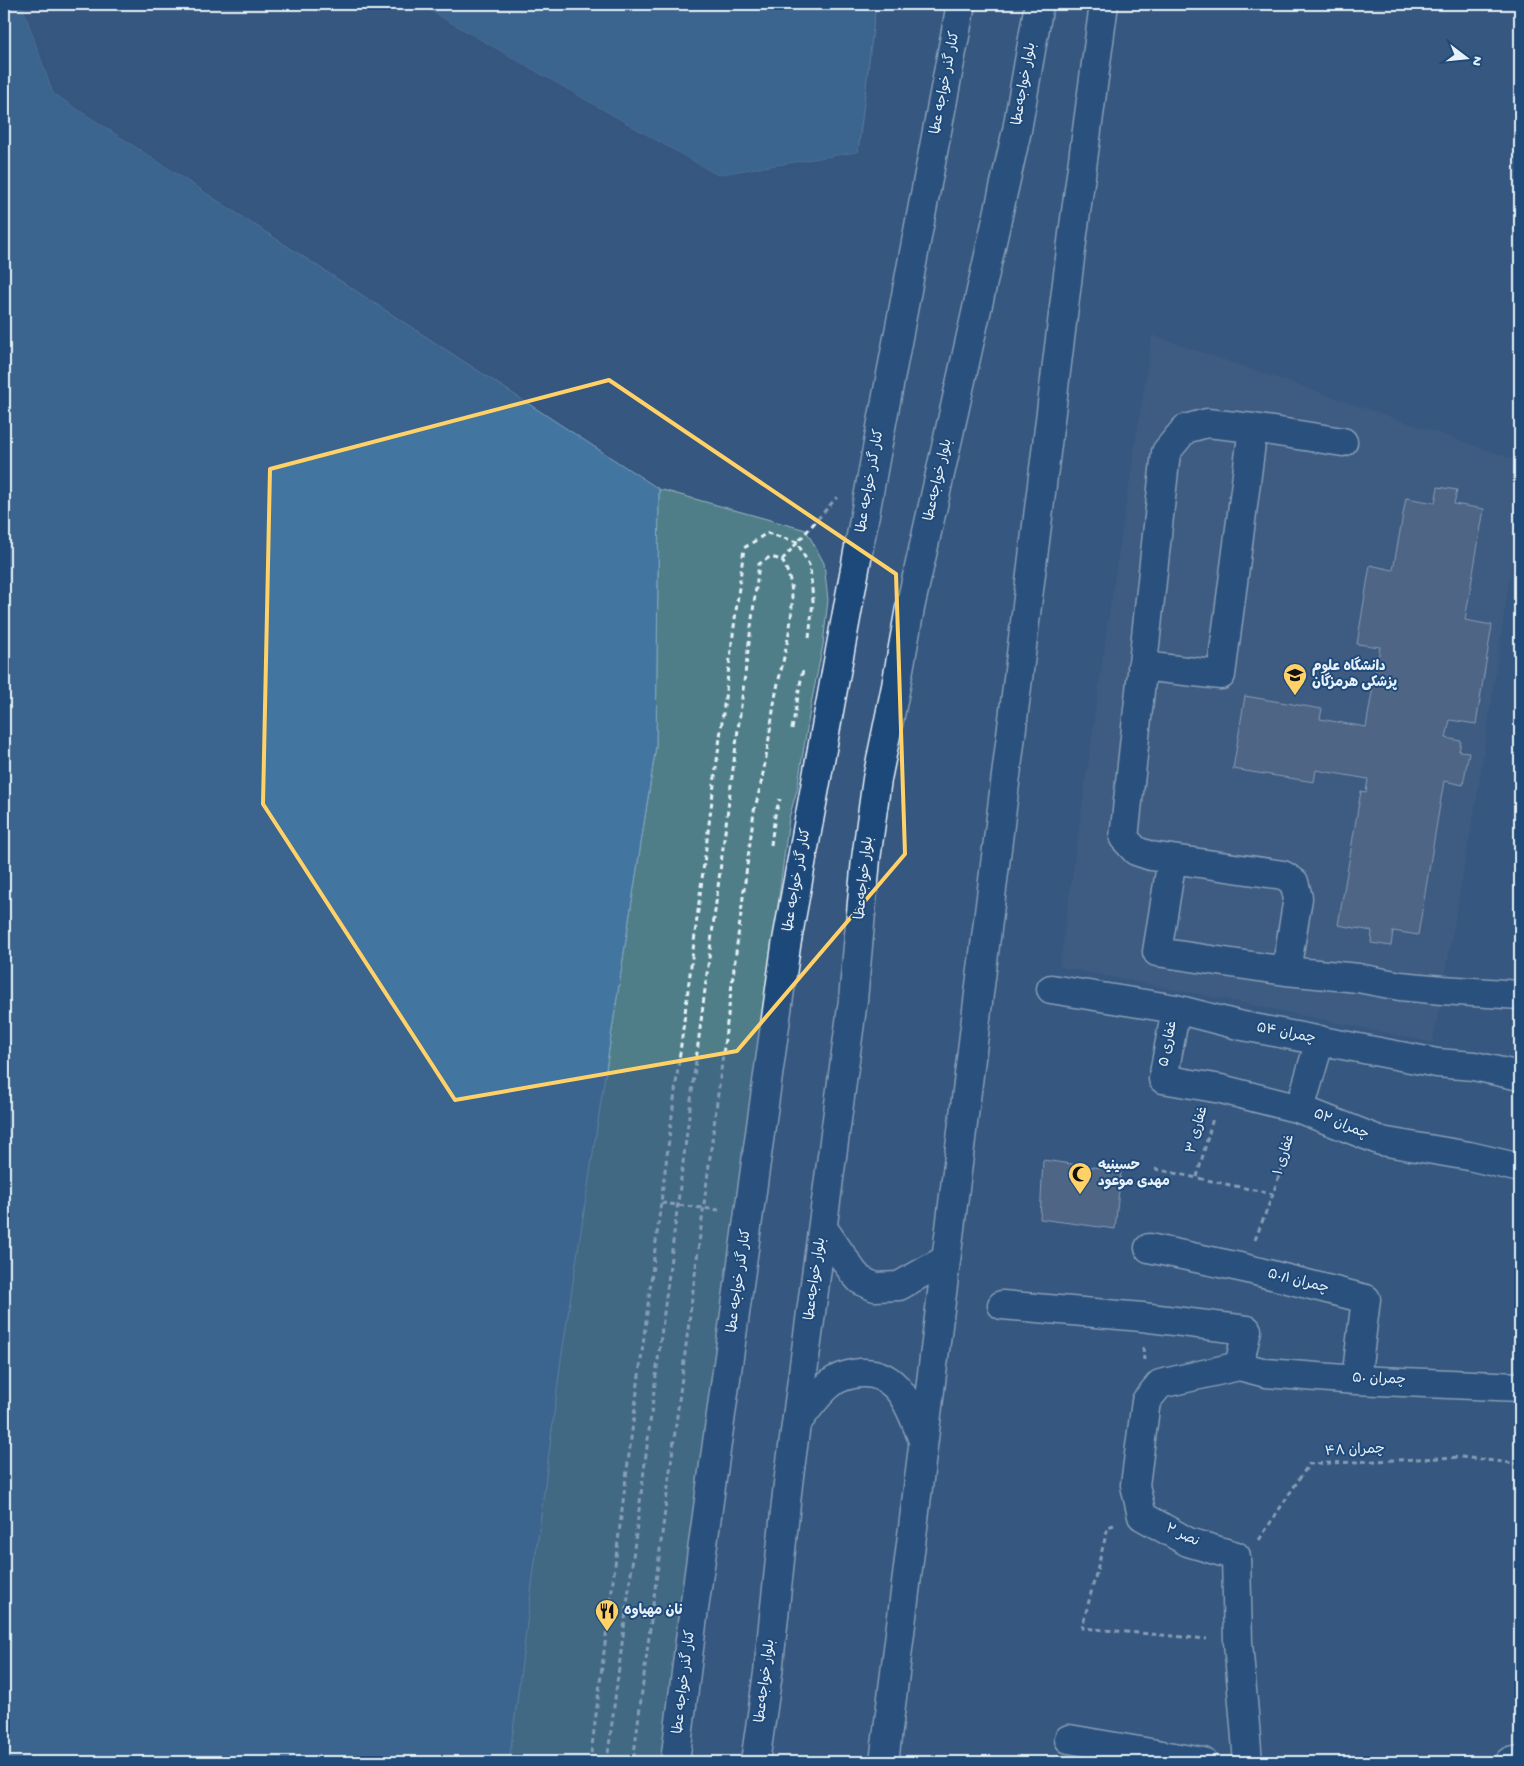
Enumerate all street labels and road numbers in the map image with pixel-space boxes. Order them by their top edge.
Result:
street label: کنار گذر خواجه عطا [926,30,964,136]
street label: بلوار خواجه‌عطا [1009,41,1041,127]
street label: کنار گذر خواجه عطا [852,428,888,534]
street label: بلوار خواجه‌عطا [921,437,957,523]
street label: کنار گذر خواجه عطا [779,827,815,933]
street label: بلوار خواجه‌عطا [852,835,878,921]
street label: غفاری ۵ [1156,1020,1182,1068]
street label: چمران ۵۴ [1255,1020,1317,1048]
street label: غفاری ۳ [1184,1105,1212,1155]
street label: چمران ۵۲ [1311,1106,1371,1144]
street label: غفاری ۱ [1271,1133,1299,1177]
street label: کنار گذر خواجه عطا [722,1228,756,1334]
street label: بلوار خواجه‌عطا [802,1236,830,1322]
street label: چمران ۵۰/۱ [1266,1266,1330,1298]
street label: چمران ۵۰ [1352,1371,1406,1389]
street label: چمران ۴۸ [1325,1441,1385,1461]
street label: نصر ۲ [1163,1521,1201,1551]
street label: کنار گذر خواجه عطا [668,1629,700,1735]
street label: بلوار خواجه‌عطا [752,1638,780,1724]

